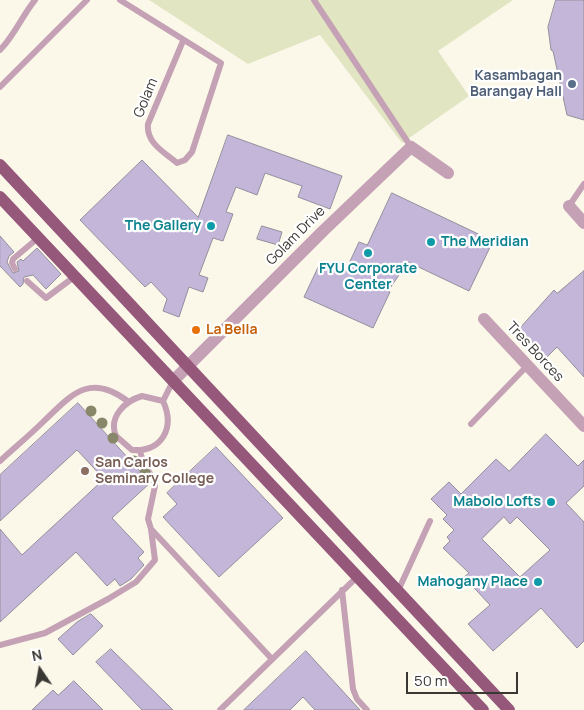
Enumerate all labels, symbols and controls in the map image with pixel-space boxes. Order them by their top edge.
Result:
place label: Kasambagan Barangay Hall [470,68,562,100]
street label: Golam [131,76,161,120]
marker: Kasambagan Barangay Hall [566,78,578,90]
street label: Golam Drive [263,203,329,269]
place label: The Gallery [125,218,201,234]
marker: The Gallery [205,220,217,232]
place label: The Meridian [441,234,529,250]
marker: The Meridian [425,236,437,248]
marker: FYU Corporate Center [362,247,374,259]
place label: FYU Corporate Center [319,261,417,294]
street label: Tres Borces [503,319,567,385]
place label: La Bella [206,322,258,338]
marker: La Bella [190,324,202,336]
place label: San Carlos Seminary College [95,455,214,488]
marker: San Carlos Seminary College [79,465,91,477]
place label: Mabolo Lofts [453,494,541,510]
marker: Mabolo Lofts [545,496,557,508]
place label: Mahogany Place [418,574,528,590]
marker: Mahogany Place [532,576,544,588]
north arrow [15,645,65,695]
text: N [30,645,44,665]
scale bar [409,662,522,694]
text: 50 m [414,670,448,691]

